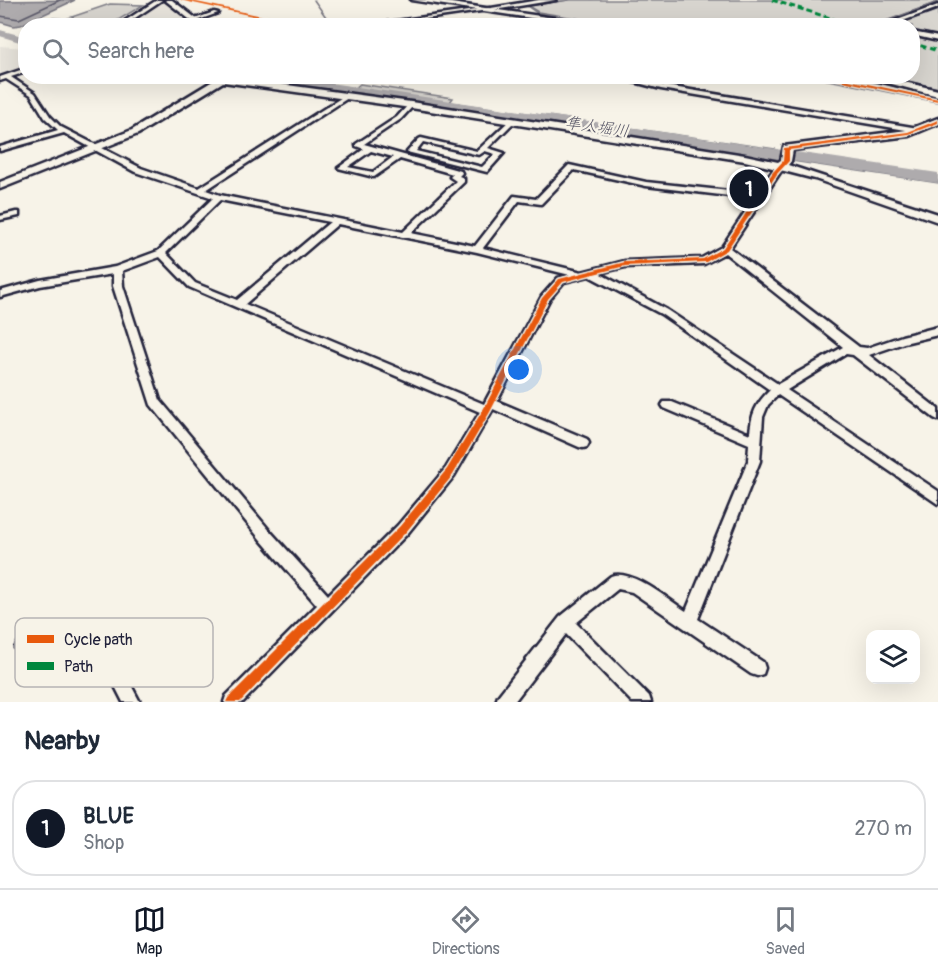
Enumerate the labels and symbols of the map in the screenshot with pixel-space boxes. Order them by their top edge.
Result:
water label: 隼人堀川 [564,113,630,141]
pin: 1 [730,166,768,212]
your location [504,355,533,384]
legend [15,618,213,687]
text: Cycle path [64,630,132,650]
text: Path [64,657,93,677]

